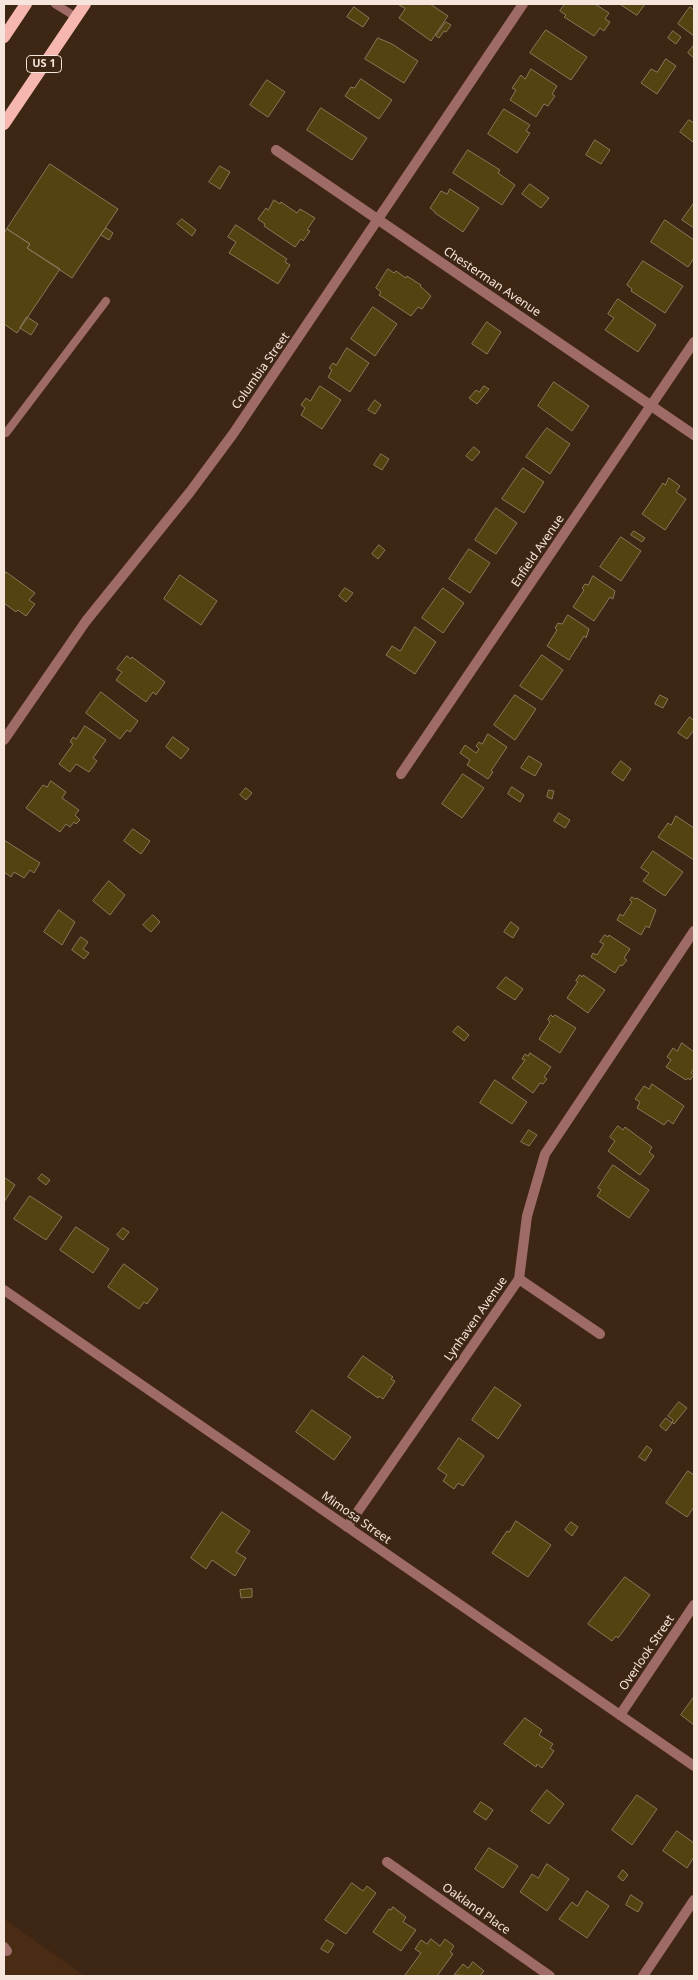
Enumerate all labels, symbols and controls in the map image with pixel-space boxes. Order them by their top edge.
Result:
road number: US 1 [27,56,62,72]
street label: Chesterman Avenue [441,244,543,320]
street label: Columbia Street [229,330,293,412]
street label: Enfield Avenue [509,512,567,590]
street label: Lynhaven Avenue [442,1274,510,1364]
street label: Mimosa Street [318,1489,394,1547]
street label: Overlook Street [616,1613,678,1693]
street label: Oakland Place [439,1880,513,1938]

